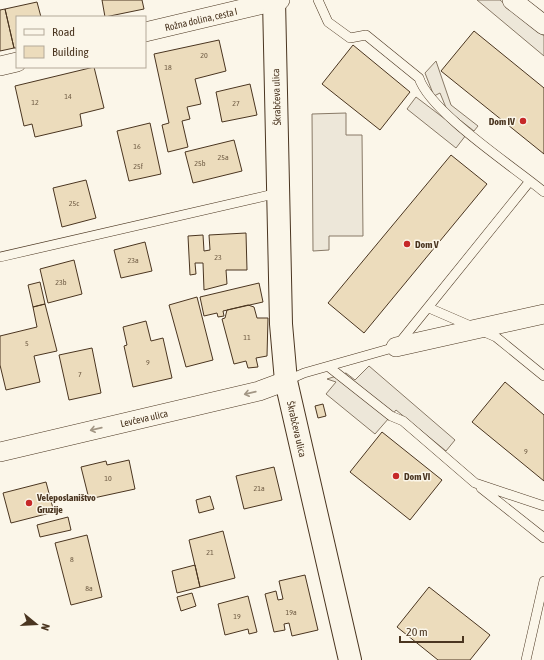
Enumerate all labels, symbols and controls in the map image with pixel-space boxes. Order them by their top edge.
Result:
street label: Rožna dolina, cesta I [164,6,239,33]
legend [16,16,146,68]
text: Road [52,25,75,39]
text: Building [52,45,90,59]
house number: 20 [200,51,208,60]
house number: 18 [164,63,172,72]
street label: Škrabčeva ulica [270,68,283,126]
house number: 14 [64,92,72,101]
house number: 12 [31,98,39,107]
house number: 27 [232,99,240,108]
place label: Dom IV [489,116,515,127]
marker: Dom IV [518,116,528,126]
house number: 16 [133,142,141,151]
house number: 25a [217,153,229,162]
house number: 25b [194,159,206,168]
house number: 25f [133,162,144,171]
house number: 25c [69,199,79,208]
marker: Dom V [402,239,412,249]
place label: Dom V [415,239,439,250]
house number: 23 [214,253,222,262]
house number: 23a [127,256,139,265]
house number: 23b [55,278,67,287]
house number: 11 [243,333,251,342]
house number: 5 [25,339,29,348]
house number: 9 [146,358,150,367]
house number: 7 [78,370,82,379]
one-way arrow [243,390,256,398]
street label: Škrabčeva ulica [285,400,308,458]
street label: Levčeva ulica [119,408,169,429]
one-way arrow [90,426,103,434]
house number: 9 [524,447,528,456]
marker: Dom VI [391,471,401,481]
place label: Dom VI [404,471,431,482]
house number: 10 [104,474,112,483]
house number: 21a [253,484,265,493]
place label: Veleposlaništvo Gruzije [36,492,96,515]
marker: Veleposlaništvo Gruzije [24,498,34,508]
house number: 21 [206,548,214,557]
house number: 8 [70,555,74,564]
house number: 8a [85,584,93,593]
north arrow [16,604,56,644]
house number: 19a [285,608,297,617]
house number: 19 [233,612,241,621]
scale bar [400,618,463,644]
text: N [39,622,52,632]
text: 20 m [406,625,428,639]

